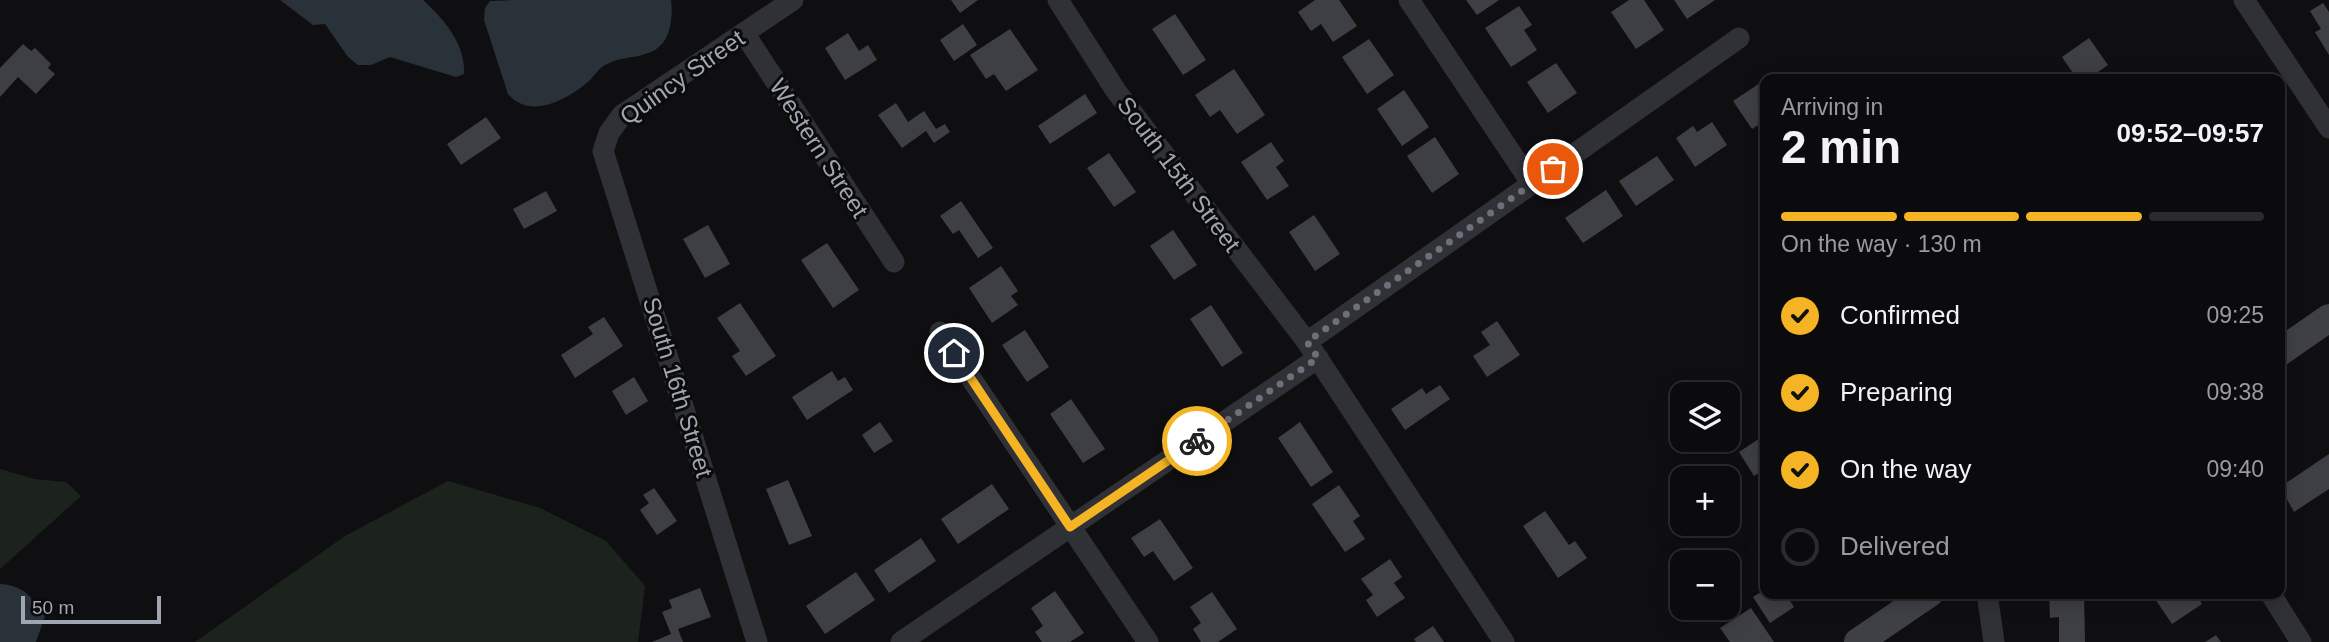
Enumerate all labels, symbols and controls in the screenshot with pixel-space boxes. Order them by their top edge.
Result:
street label: Quincy Street [615,24,750,130]
street label: Western Street [764,74,874,223]
street label: South 15th Street [1112,91,1246,257]
text: Arriving in [1781,94,1883,120]
text: 09:52–09:57 [2117,118,2264,148]
text: 2 min [1781,121,1901,173]
pin [1523,139,1583,199]
icon: bag [1534,150,1572,188]
text: On the way · 130 m [1781,231,1982,257]
street label: South 16th Street [638,294,718,481]
icon: check [1781,297,1819,335]
text: Confirmed [1840,300,1960,330]
text: 09:25 [2206,302,2264,328]
pin [924,323,984,383]
icon: home [935,334,973,372]
icon: check [1781,374,1819,412]
text: Preparing [1840,377,1953,407]
text: 09:38 [2206,379,2264,405]
map controls [1670,382,1740,620]
button: layers [1670,382,1740,452]
courier [1162,406,1232,476]
icon: bike [1178,422,1216,460]
icon: check [1781,451,1819,489]
text: On the way [1840,454,1972,484]
text: 09:40 [2206,456,2264,482]
button: + [1670,466,1740,536]
text: Delivered [1840,531,1950,561]
button: − [1670,550,1740,620]
scale bar [21,593,161,625]
text: 50 m [32,597,74,618]

